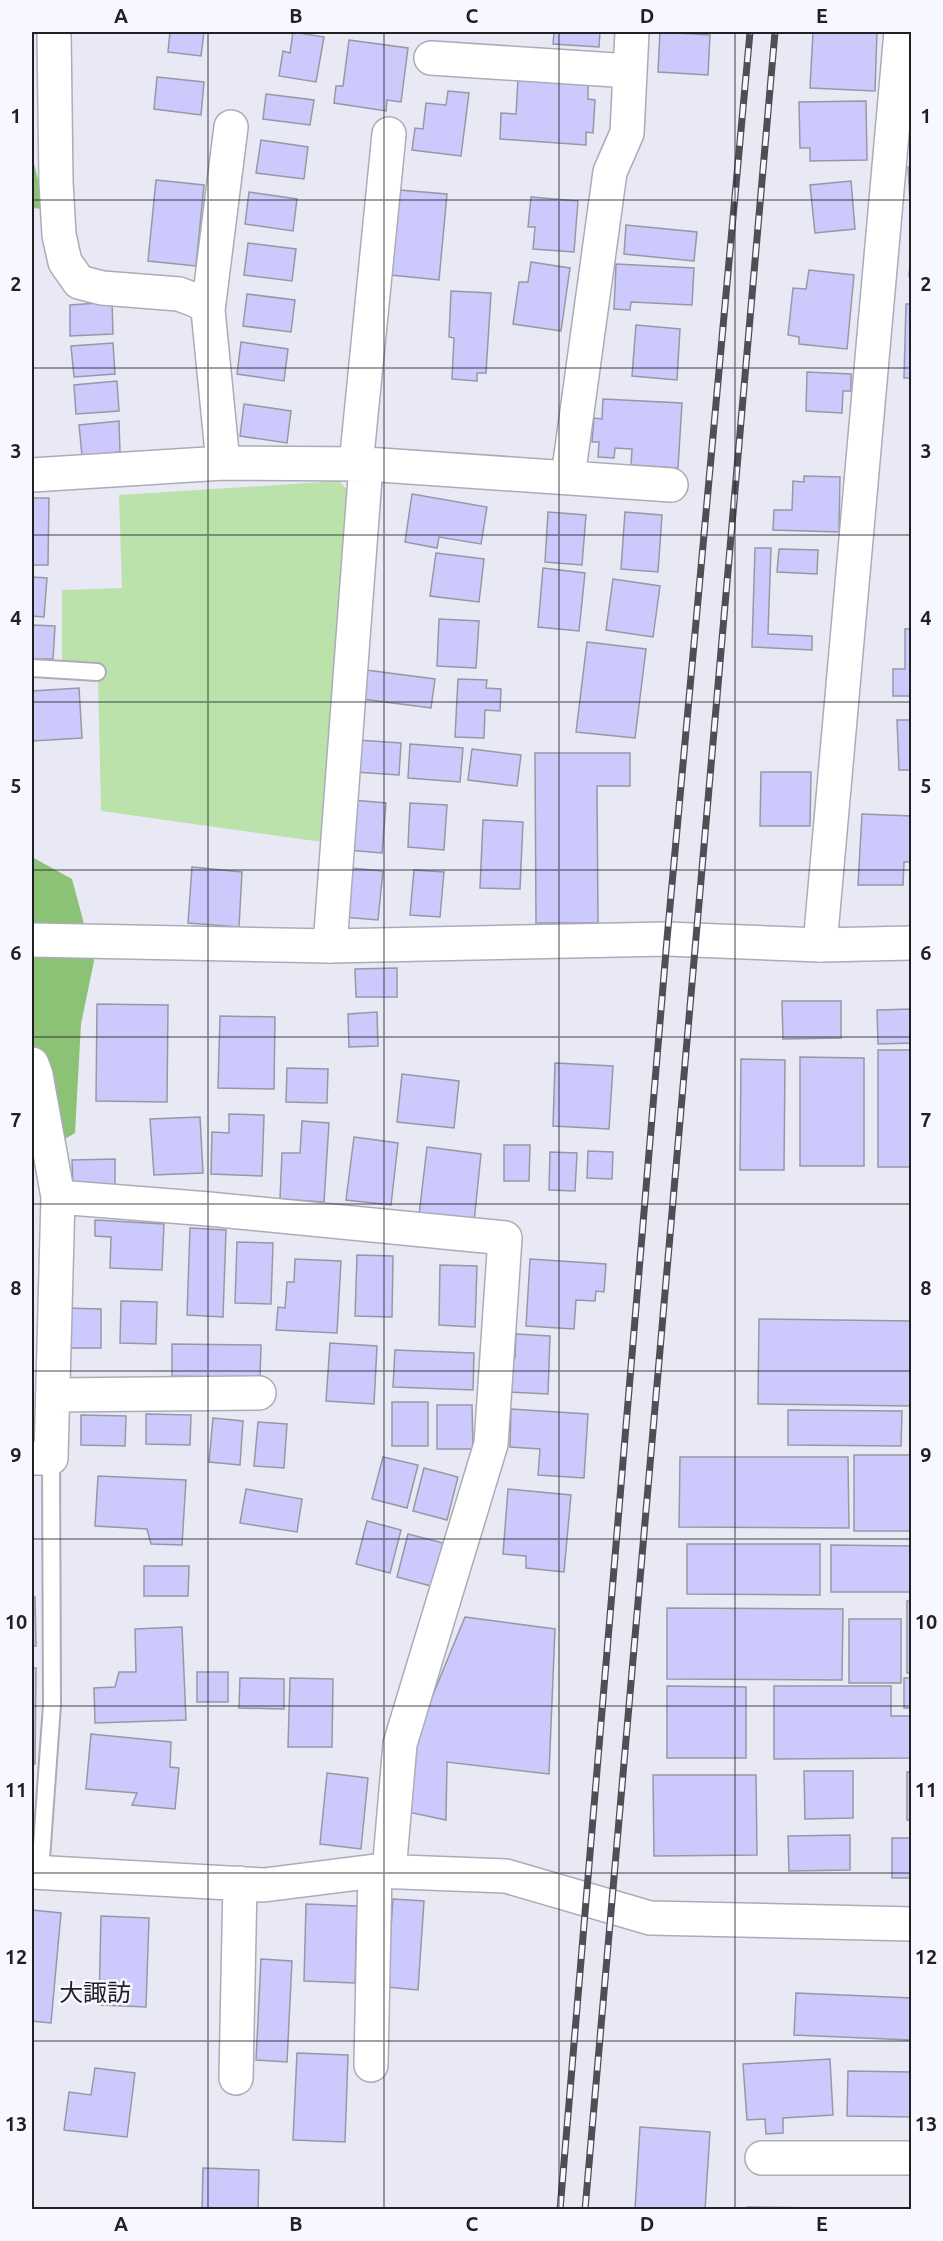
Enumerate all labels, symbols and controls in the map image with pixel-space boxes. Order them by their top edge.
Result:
text: A [114,4,128,27]
text: B [289,4,303,27]
text: C [466,4,479,27]
text: D [640,4,654,27]
text: E [816,4,828,27]
text: 1 [10,104,22,127]
text: 1 [920,104,932,127]
text: 2 [10,272,22,295]
text: 2 [920,272,932,295]
text: 3 [10,439,22,462]
text: 3 [920,439,932,462]
text: 4 [10,606,22,629]
text: 4 [920,606,932,629]
text: 5 [10,774,22,797]
text: 5 [920,774,932,797]
text: 6 [10,941,22,964]
text: 6 [920,941,932,964]
text: 7 [10,1108,22,1131]
text: 7 [920,1108,932,1131]
text: 8 [10,1276,22,1299]
text: 8 [920,1276,932,1299]
text: 9 [10,1443,22,1466]
text: 9 [920,1443,932,1466]
text: 10 [5,1610,27,1633]
text: 10 [915,1610,937,1633]
text: 11 [5,1778,27,1801]
text: 11 [915,1778,937,1801]
text: 12 [5,1945,27,1968]
text: 12 [915,1945,937,1968]
district label: 大諏訪 [59,1979,131,2006]
text: 13 [5,2112,27,2135]
text: 13 [915,2112,937,2135]
text: A [114,2212,128,2235]
text: B [289,2212,303,2235]
text: C [466,2212,479,2235]
text: D [640,2212,654,2235]
text: E [816,2212,828,2235]

